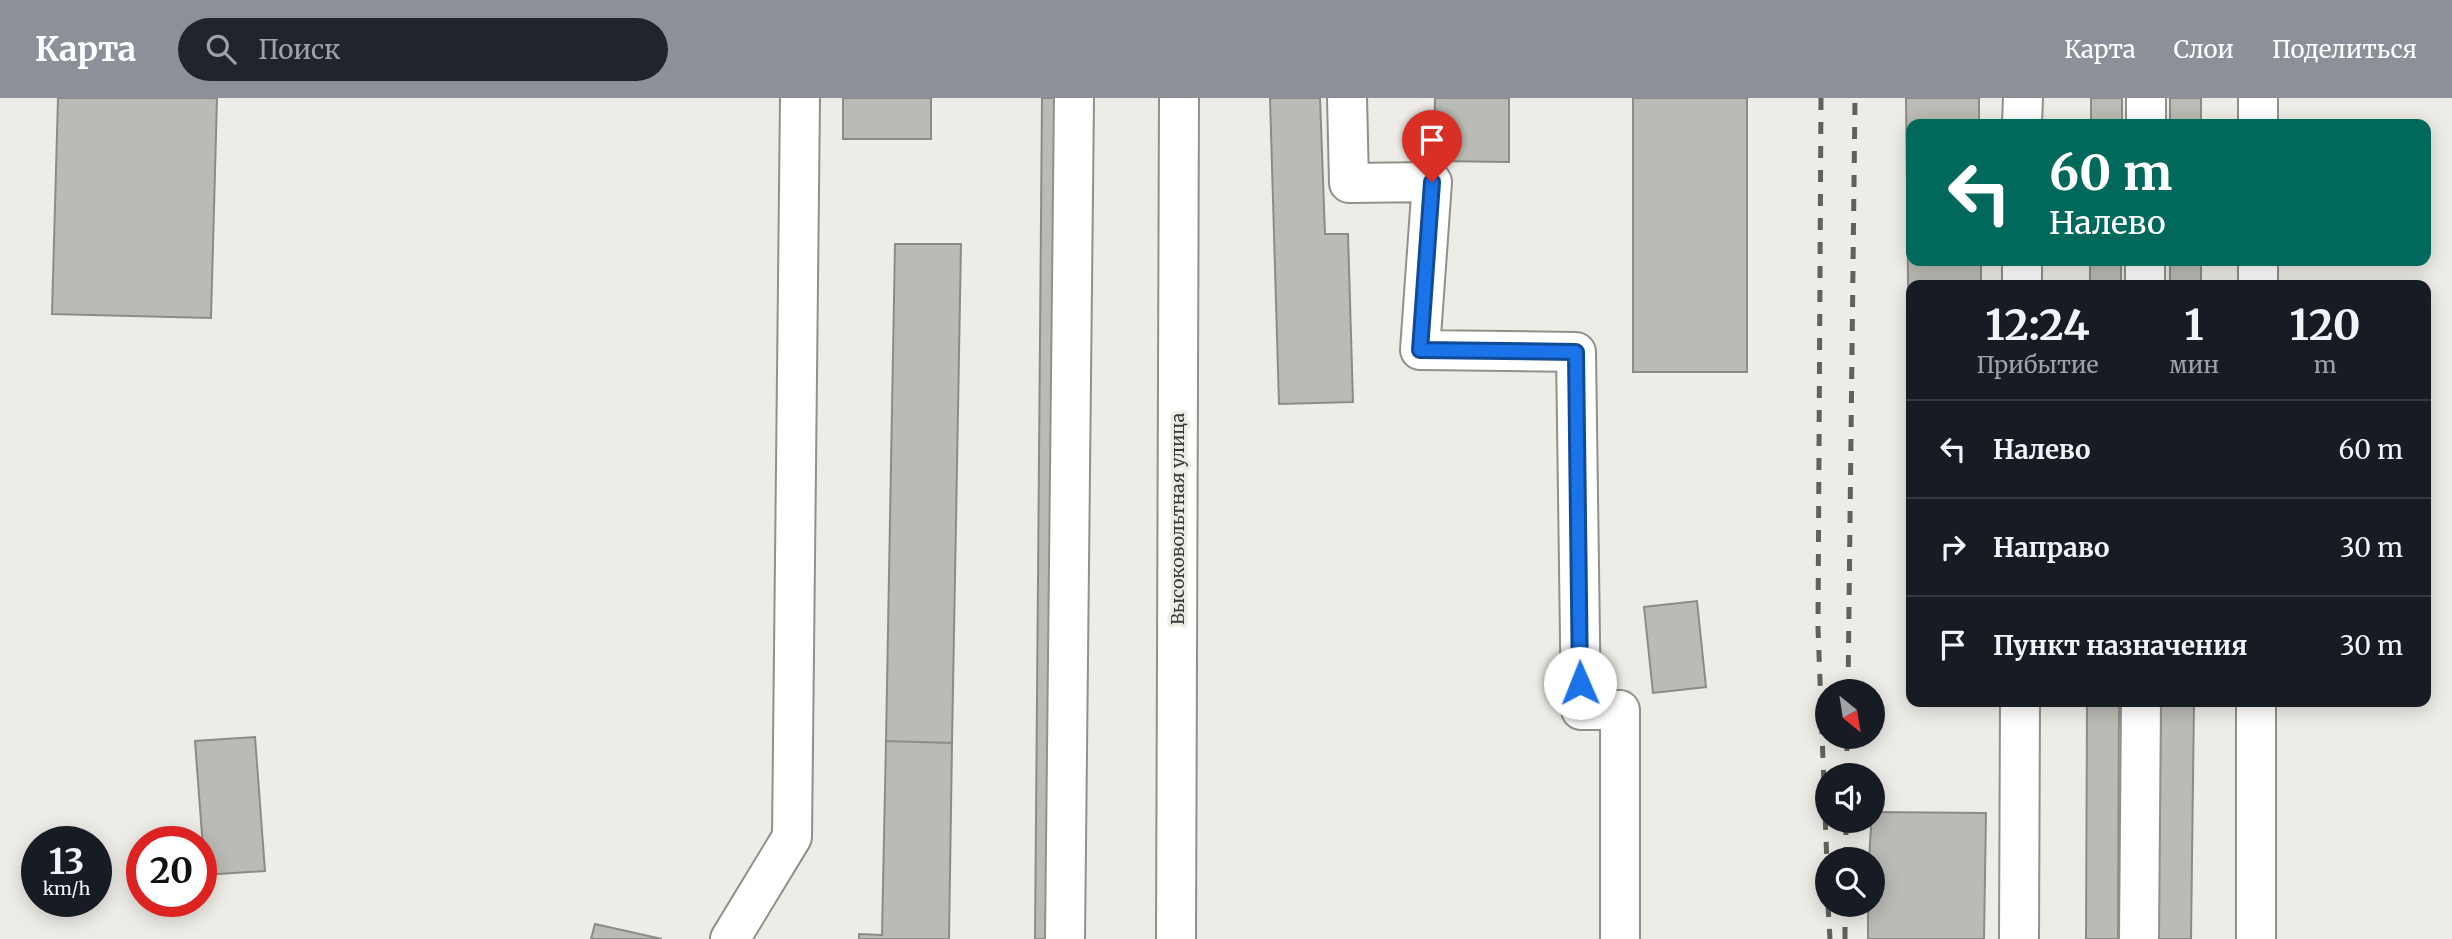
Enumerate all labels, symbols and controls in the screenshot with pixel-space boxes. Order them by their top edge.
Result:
search box [178,18,668,81]
text: Карта [35,29,136,70]
icon: search [202,30,240,68]
text: Поиск [258,33,341,66]
text: Карта [2064,34,2136,65]
text: Слои [2174,34,2234,65]
text: Поделиться [2272,34,2417,65]
pin [1402,110,1462,182]
icon: arrive [1413,121,1451,159]
text: 60 m [2049,142,2172,203]
icon: left [1934,147,2025,238]
text: Налево [2049,203,2166,243]
text: 12:24 [1985,299,2090,351]
text: 1 [2184,299,2204,351]
text: 120 [2290,299,2361,351]
text: Прибытие [1976,350,2099,379]
text: мин [2169,350,2219,379]
text: m [2314,350,2336,379]
street label: Высоковольтная улица [1166,413,1189,625]
icon: left [1934,430,1972,468]
text: Налево [1993,433,2091,466]
text: 60 m [2339,433,2403,466]
icon: right [1934,528,1972,566]
text: Направо [1993,531,2110,564]
text: 30 m [2340,531,2403,564]
icon: arrive [1934,626,1972,664]
text: Пункт назначения [1993,629,2247,662]
text: 30 m [2340,629,2403,662]
position arrow [1543,646,1617,720]
north arrow [1815,679,1885,749]
map controls [1815,679,1885,917]
button: sound [1815,763,1885,833]
speed limit sign: 20 [126,826,217,917]
text: 13 [49,840,84,884]
button: search [1815,847,1885,917]
text: km/h [43,877,90,900]

